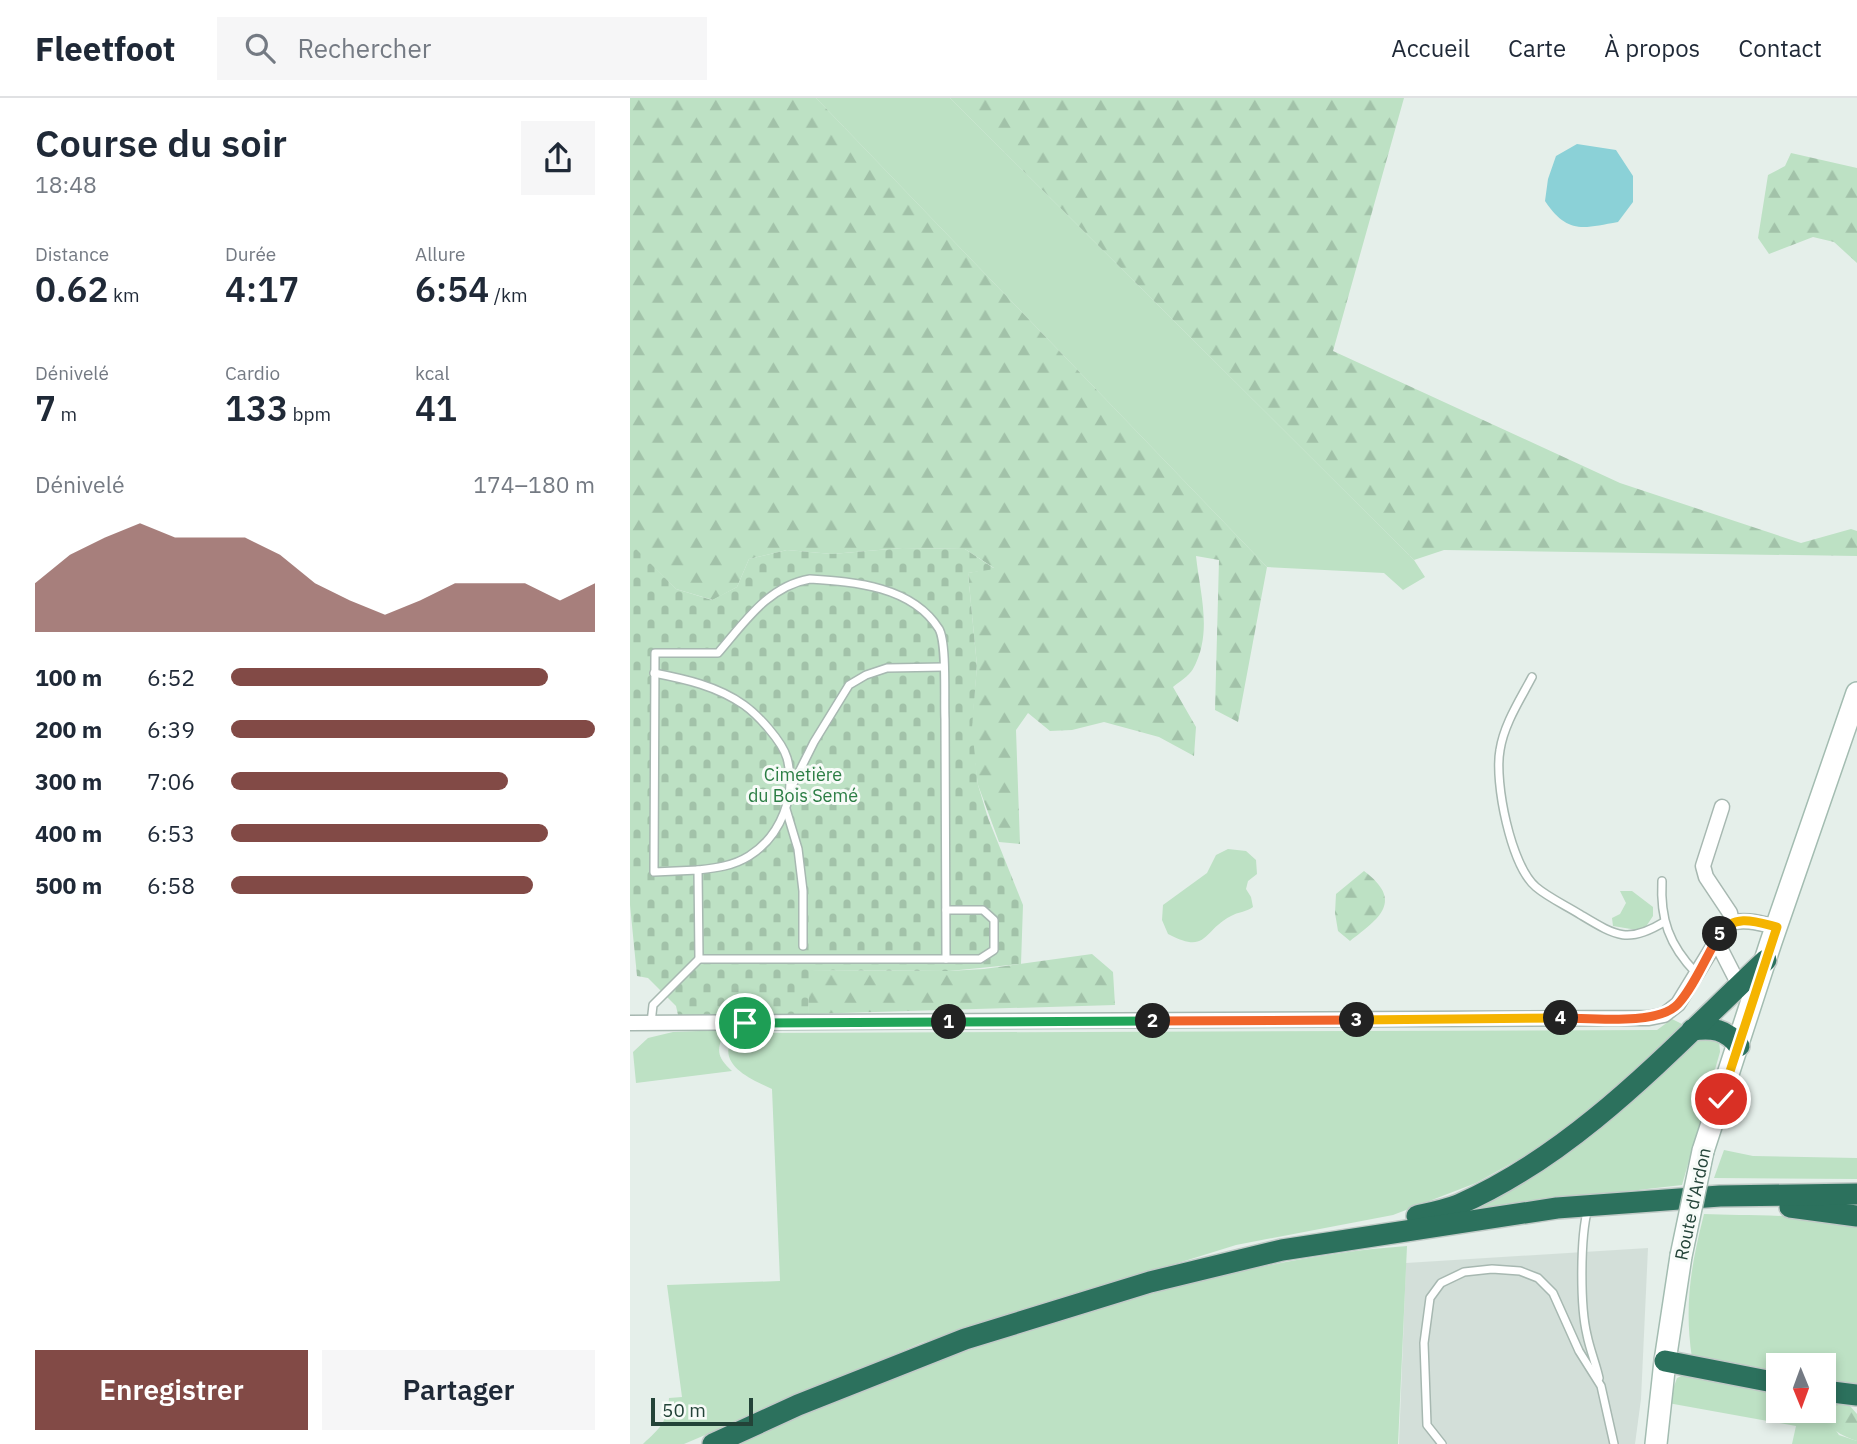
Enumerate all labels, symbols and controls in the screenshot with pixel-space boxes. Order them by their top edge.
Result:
search box [217,17,707,80]
text: Fleetfoot [35,27,175,70]
icon: search [241,29,279,67]
text: Rechercher [297,31,431,65]
text: Accueil [1391,32,1470,64]
text: Carte [1508,32,1566,64]
text: À propos [1604,32,1700,64]
text: Contact [1738,32,1822,64]
text: Course du soir [35,118,287,167]
button: share [521,121,595,195]
text: 18:48 [35,169,97,199]
text: Distance [35,242,109,266]
text: Durée [225,242,276,266]
text: Allure [415,242,466,266]
text: 0.62 [35,266,108,312]
text: 4:17 [225,266,299,312]
text: 6:54 [415,266,489,312]
text: km [108,283,140,307]
text: /km [489,283,528,307]
text: Dénivelé [35,361,109,385]
text: Cardio [225,361,280,385]
text: kcal [415,361,450,385]
text: 7 [35,385,56,431]
text: 133 [225,385,288,431]
text: 41 [415,385,457,431]
text: m [56,402,77,426]
text: bpm [288,402,331,426]
text: Dénivelé [35,469,125,499]
text: 174–180 m [473,469,595,499]
text: 100 m [35,662,102,692]
text: 6:52 [147,662,195,692]
text: 200 m [35,714,102,744]
text: 6:39 [147,714,195,744]
park label: Cimetière du Bois Semé [748,763,858,807]
text: 300 m [35,766,102,796]
text: 7:06 [147,766,195,796]
text: 400 m [35,818,102,848]
text: 6:53 [147,818,195,848]
text: 500 m [35,870,102,900]
text: 6:58 [147,870,195,900]
pin: 5 [1702,916,1738,952]
text: 5 [1714,921,1725,945]
pin [715,993,775,1053]
pin: 4 [1544,1000,1578,1035]
pin: 3 [1340,1002,1374,1038]
icon: arrive [726,1004,764,1042]
pin: 1 [932,1004,966,1040]
pin: 2 [1135,1004,1170,1038]
text: 4 [1555,1005,1566,1029]
text: 3 [1351,1007,1362,1031]
text: 2 [1147,1008,1158,1032]
text: 1 [943,1009,954,1033]
pin [1691,1069,1751,1129]
icon: check [1702,1080,1740,1118]
street label: Route d'Ardon [1669,1145,1716,1262]
button: Enregistrer [35,1350,308,1430]
button: Partager [322,1350,595,1430]
north arrow [1766,1353,1836,1423]
map controls [1766,1353,1836,1423]
scale bar [651,1395,752,1427]
text: 50 m [662,1398,706,1422]

